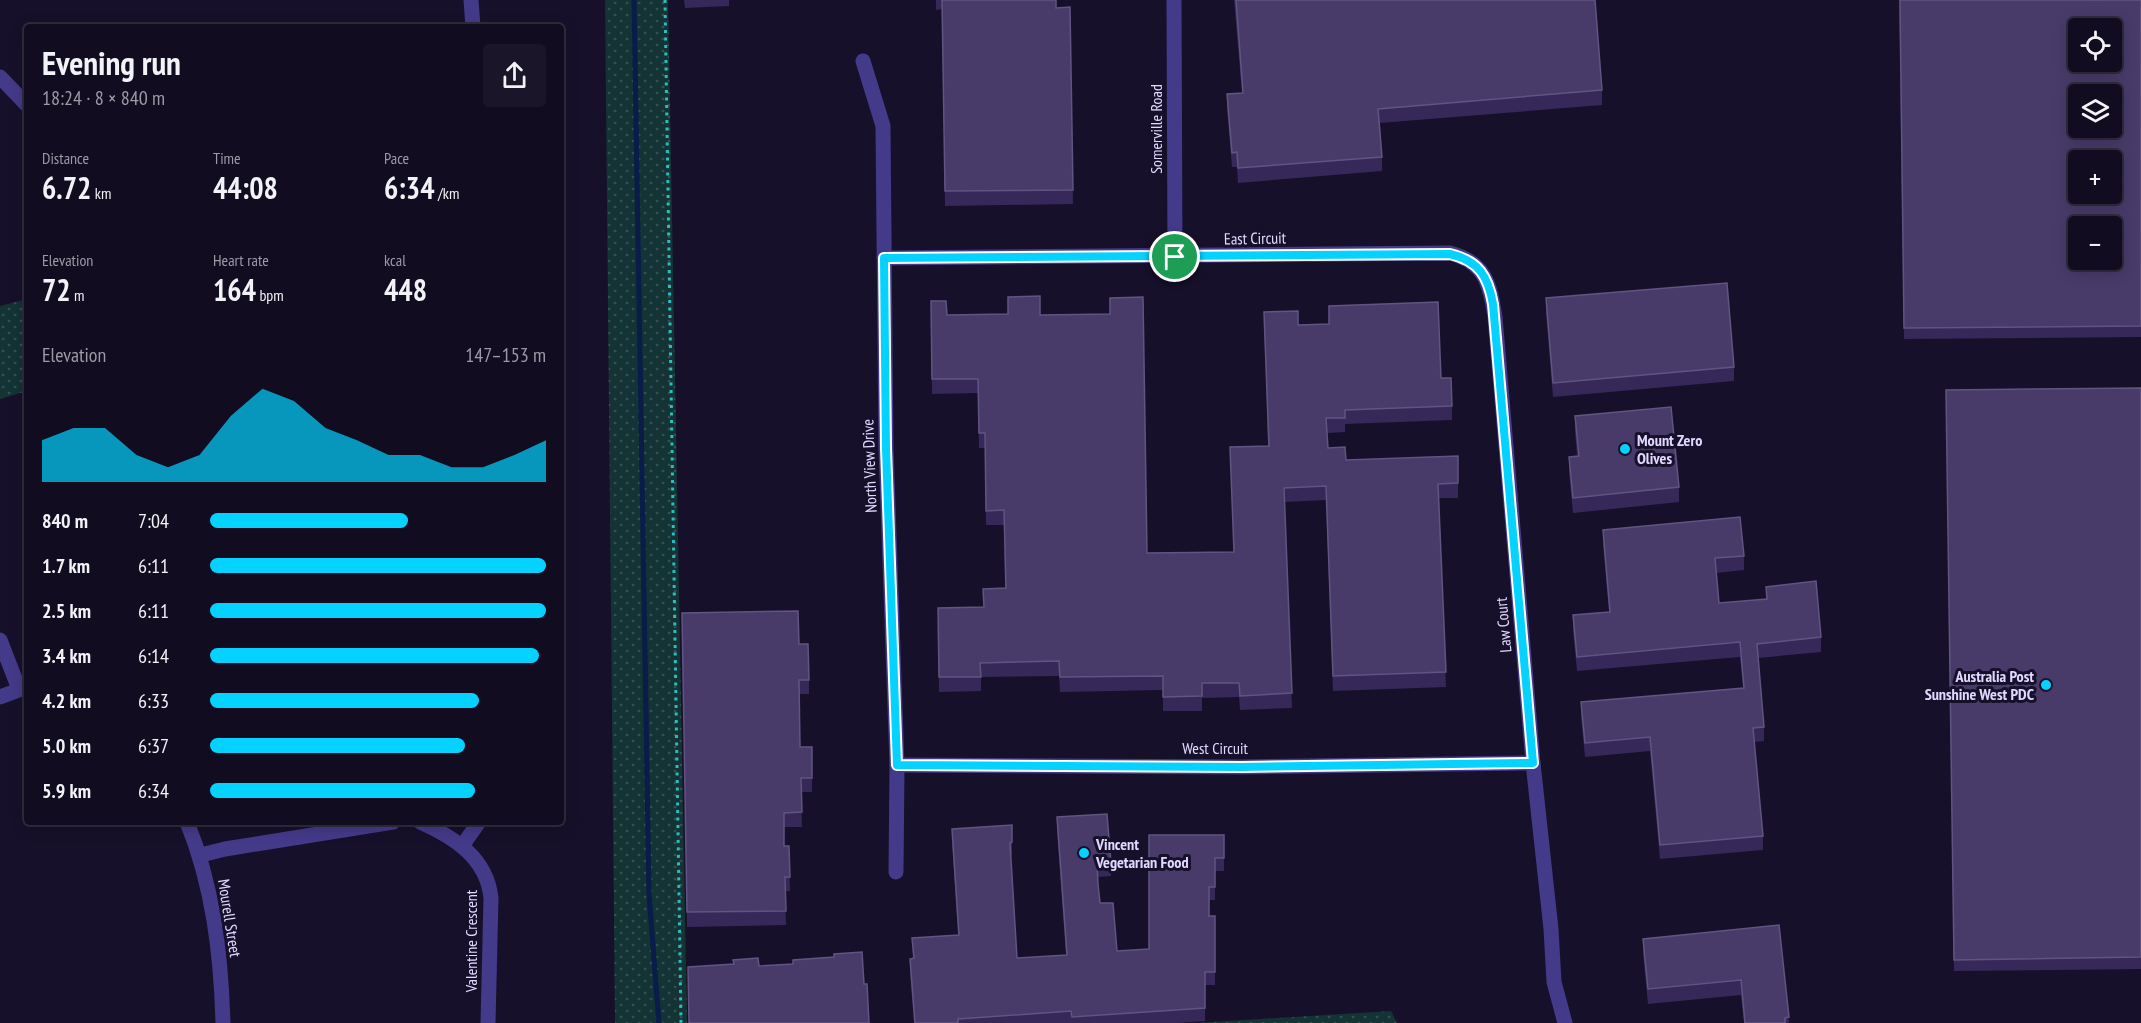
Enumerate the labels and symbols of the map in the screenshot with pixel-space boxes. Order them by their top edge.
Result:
street label: Somerville Road [1146,84,1166,174]
street label: East Circuit [1224,227,1287,249]
pin [1149,231,1200,282]
street label: North View Drive [857,419,881,513]
place label: Mount Zero Olives [1637,430,1702,468]
marker: Mount Zero Olives [1618,442,1632,456]
street label: Law Court [1491,596,1515,653]
place label: Australia Post Sunshine West PDC [1925,666,2035,704]
marker: Australia Post Sunshine West PDC [2039,678,2053,692]
street label: West Circuit [1182,738,1248,758]
place label: Vincent Vegetarian Food [1095,834,1189,872]
marker: Vincent Vegetarian Food [1077,846,1091,860]
street label: Mourell Street [214,877,246,959]
street label: Valentine Crescent [461,889,481,993]

